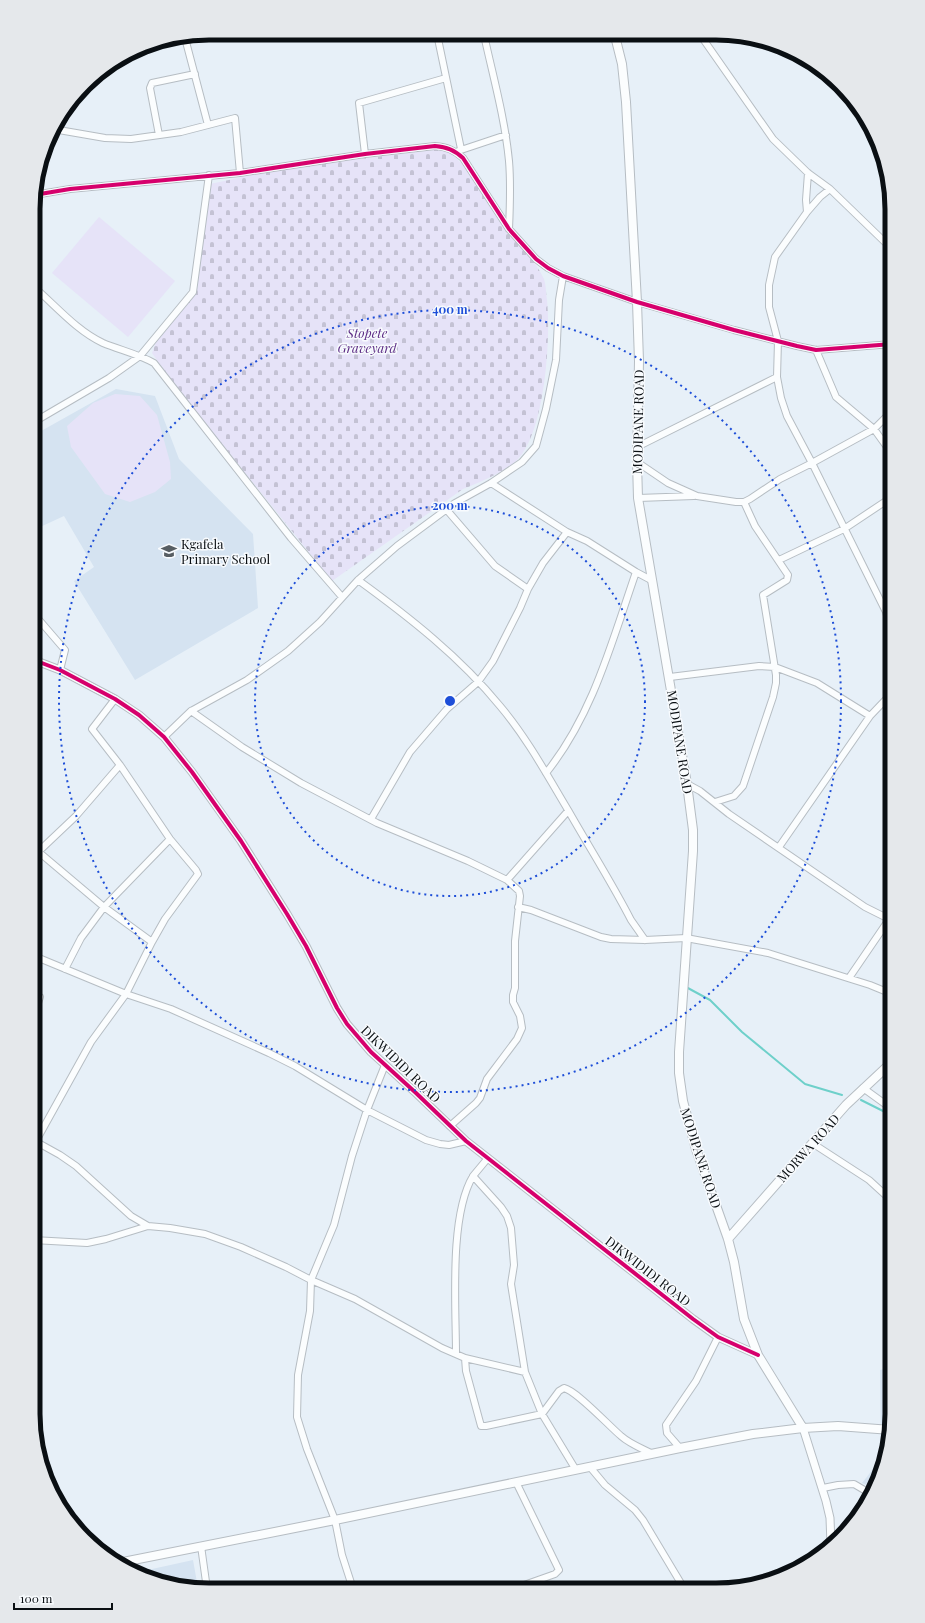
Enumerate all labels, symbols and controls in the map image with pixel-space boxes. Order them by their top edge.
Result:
text: 400 m [432,301,468,317]
park label: Stopete Graveyard [337,324,398,356]
street label: MODIPANE ROAD [628,369,647,475]
text: 200 m [432,497,468,513]
place label: Kgafela Primary School [181,535,271,567]
school or university icon: Kgafela Primary School [160,542,178,560]
street label: MODIPANE ROAD [664,689,697,795]
centre of rings [443,694,457,708]
street label: DIKWIDIDI ROAD [358,1021,445,1106]
street label: MODIPANE ROAD [677,1105,726,1210]
street label: MORWA ROAD [773,1110,843,1185]
street label: DIKWIDIDI ROAD [602,1232,695,1309]
scale bar [14,1585,112,1611]
text: 100 m [20,1590,53,1606]

